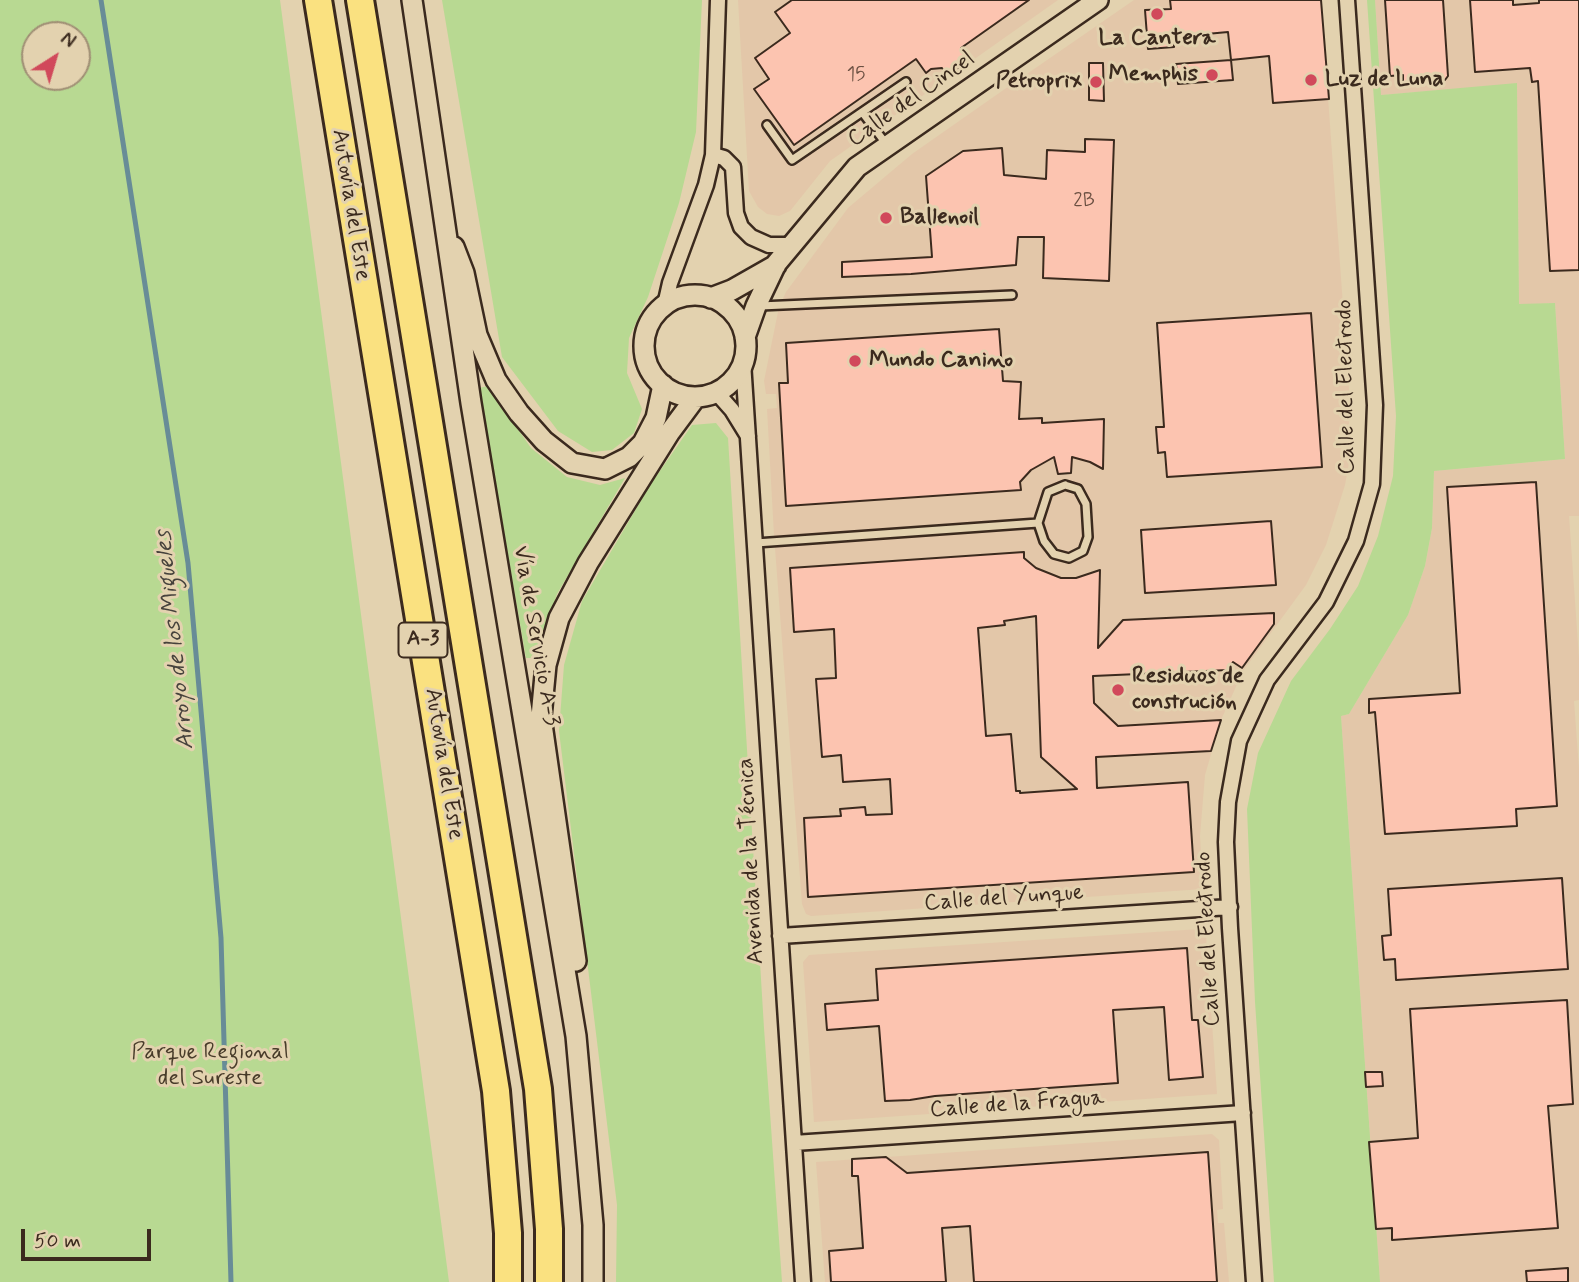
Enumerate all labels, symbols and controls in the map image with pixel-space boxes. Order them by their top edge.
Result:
marker: La Cantera [1149,6,1165,22]
north arrow [21,21,91,91]
place label: La Cantera [1098,25,1216,53]
text: N [55,27,80,54]
street label: Calle del Cincel [843,46,981,154]
place label: Memphis [1108,61,1198,89]
house number: 15 [847,65,865,87]
place label: Luz de Luna [1325,66,1443,94]
marker: Memphis [1204,67,1220,83]
place label: Petroprix [996,68,1082,96]
marker: Luz de Luna [1303,72,1319,88]
marker: Petroprix [1088,74,1104,90]
street label: Autovía del Este [324,127,376,283]
house number: 2B [1073,191,1095,213]
place label: Ballenoil [900,204,979,232]
marker: Ballenoil [878,210,894,226]
street label: Calle del Electrodo [1332,299,1362,475]
place label: Mundo Canino [869,347,1013,375]
marker: Mundo Canino [847,353,863,369]
water label: Arroyo de los Migueles [150,529,202,751]
street label: Vía de Servicio A-3 [506,544,564,728]
road number: A-3 [398,622,448,658]
place label: Residuos de construción [1132,663,1244,717]
marker: Residuos de construción [1110,682,1126,698]
street label: Autovía del Este [417,686,469,842]
street label: Avenida de la Técnica [733,757,771,965]
street label: Calle del Electrodo [1191,851,1227,1027]
street label: Calle del Yunque [923,880,1085,918]
park label: Parque Regional del Sureste [131,1039,289,1093]
street label: Calle de la Fragua [929,1085,1105,1125]
scale bar [24,1216,154,1260]
text: 50 m [34,1227,81,1255]

